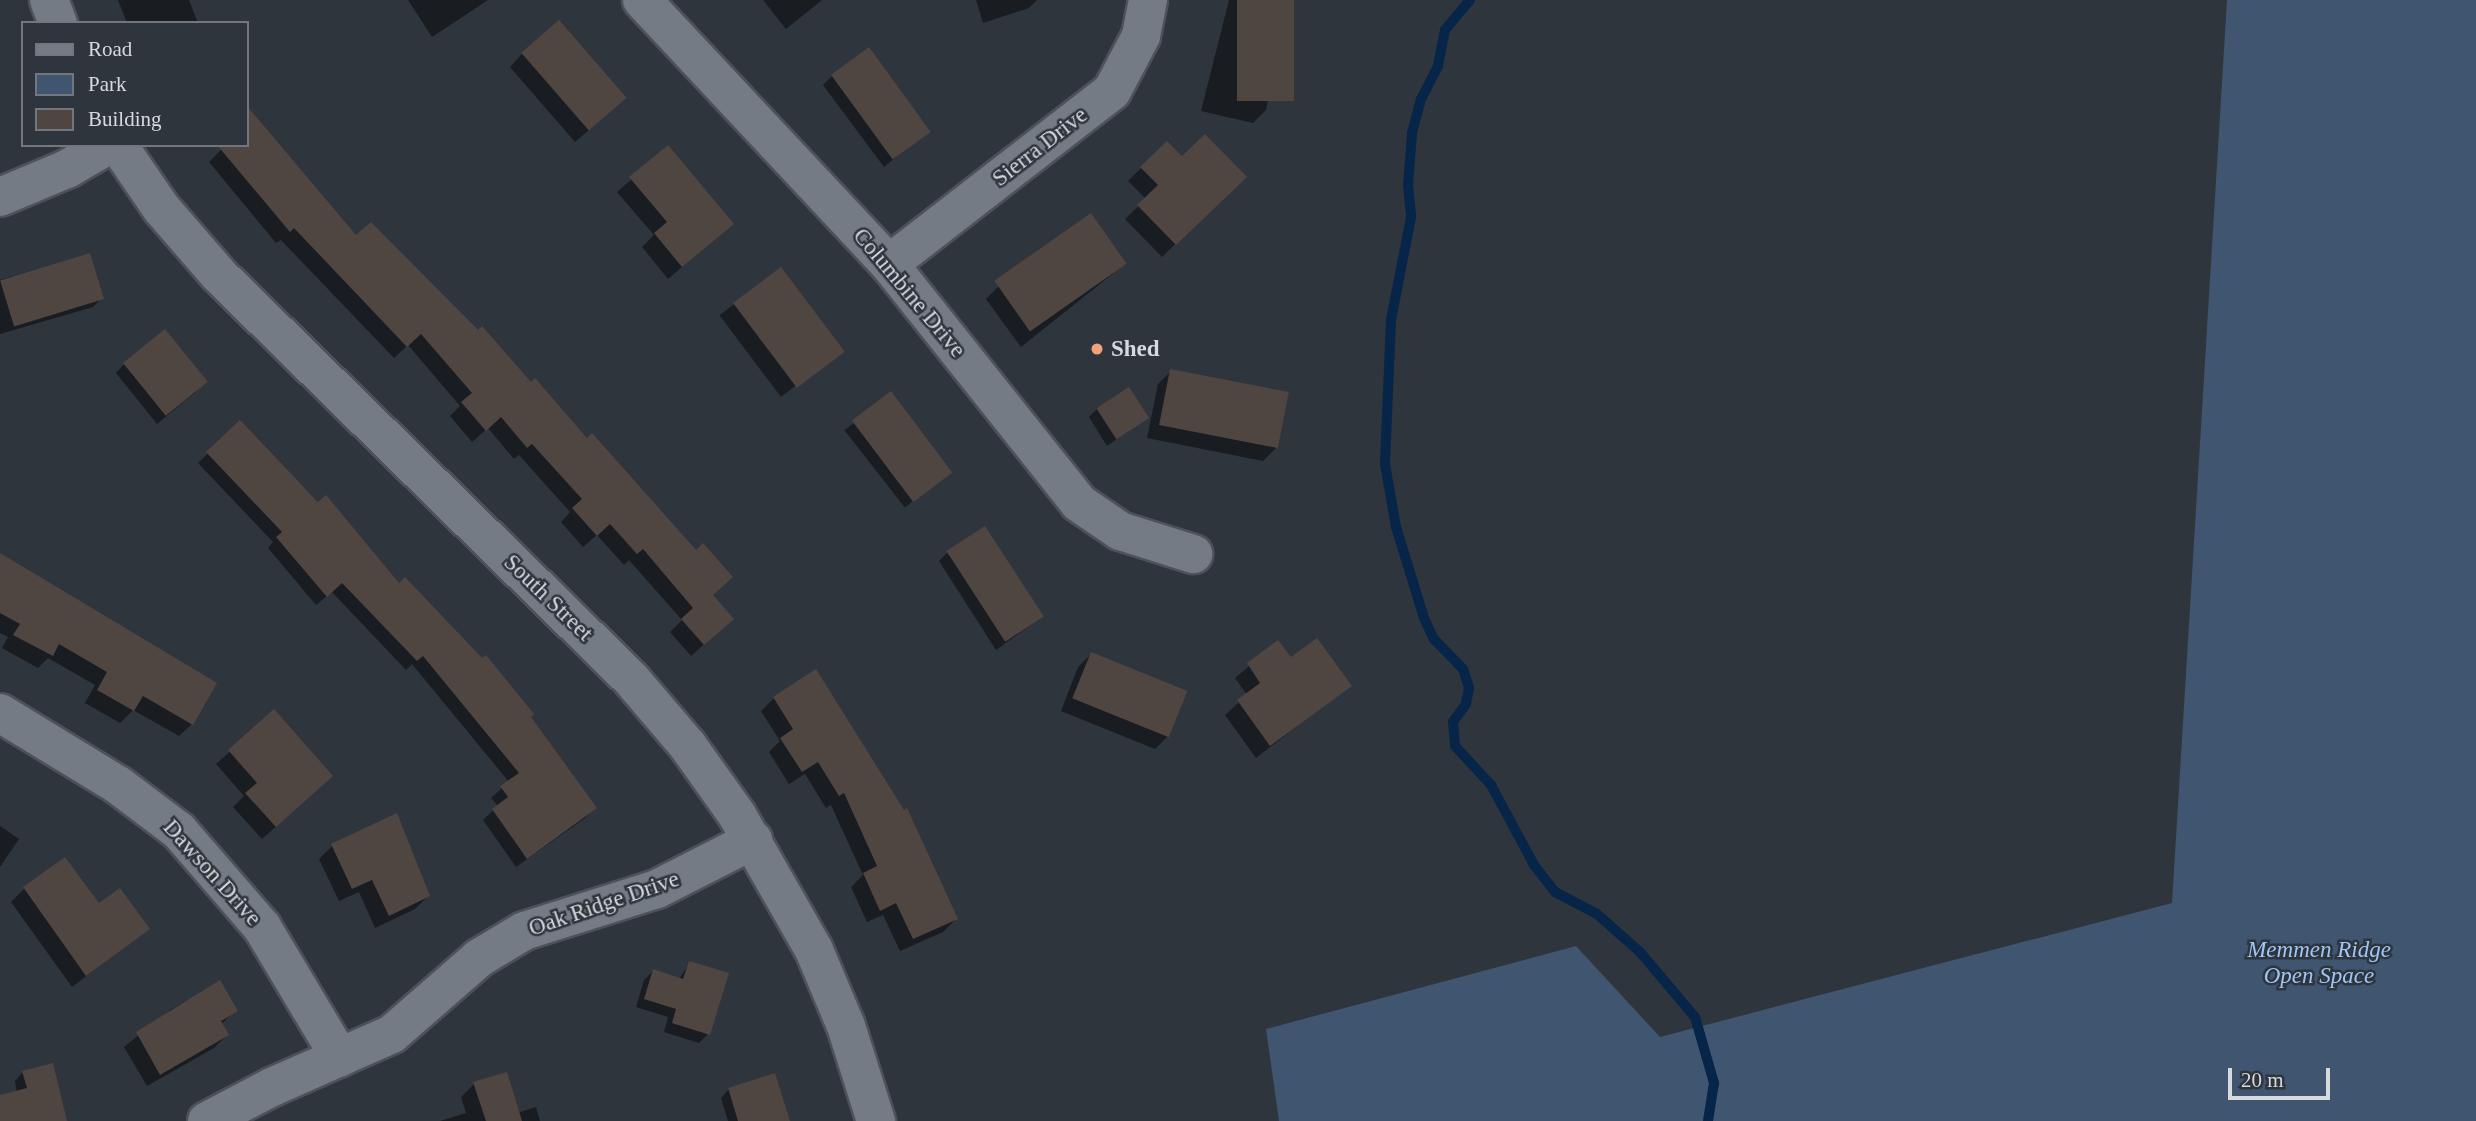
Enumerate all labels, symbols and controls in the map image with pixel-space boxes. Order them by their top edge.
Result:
legend [21,21,248,147]
text: Road [88,37,132,61]
text: Park [88,72,127,96]
street label: Sierra Drive [987,101,1093,193]
text: Building [88,107,162,131]
street label: Columbine Drive [847,223,971,363]
place label: Shed [1111,335,1160,363]
marker: Shed [1089,341,1105,357]
street label: South Street [498,549,598,647]
street label: Dawson Drive [157,814,267,932]
street label: Oak Ridge Drive [525,865,683,943]
park label: Memmen Ridge Open Space [2247,936,2391,990]
scale bar [2231,1054,2332,1098]
text: 20 m [2241,1068,2284,1092]

